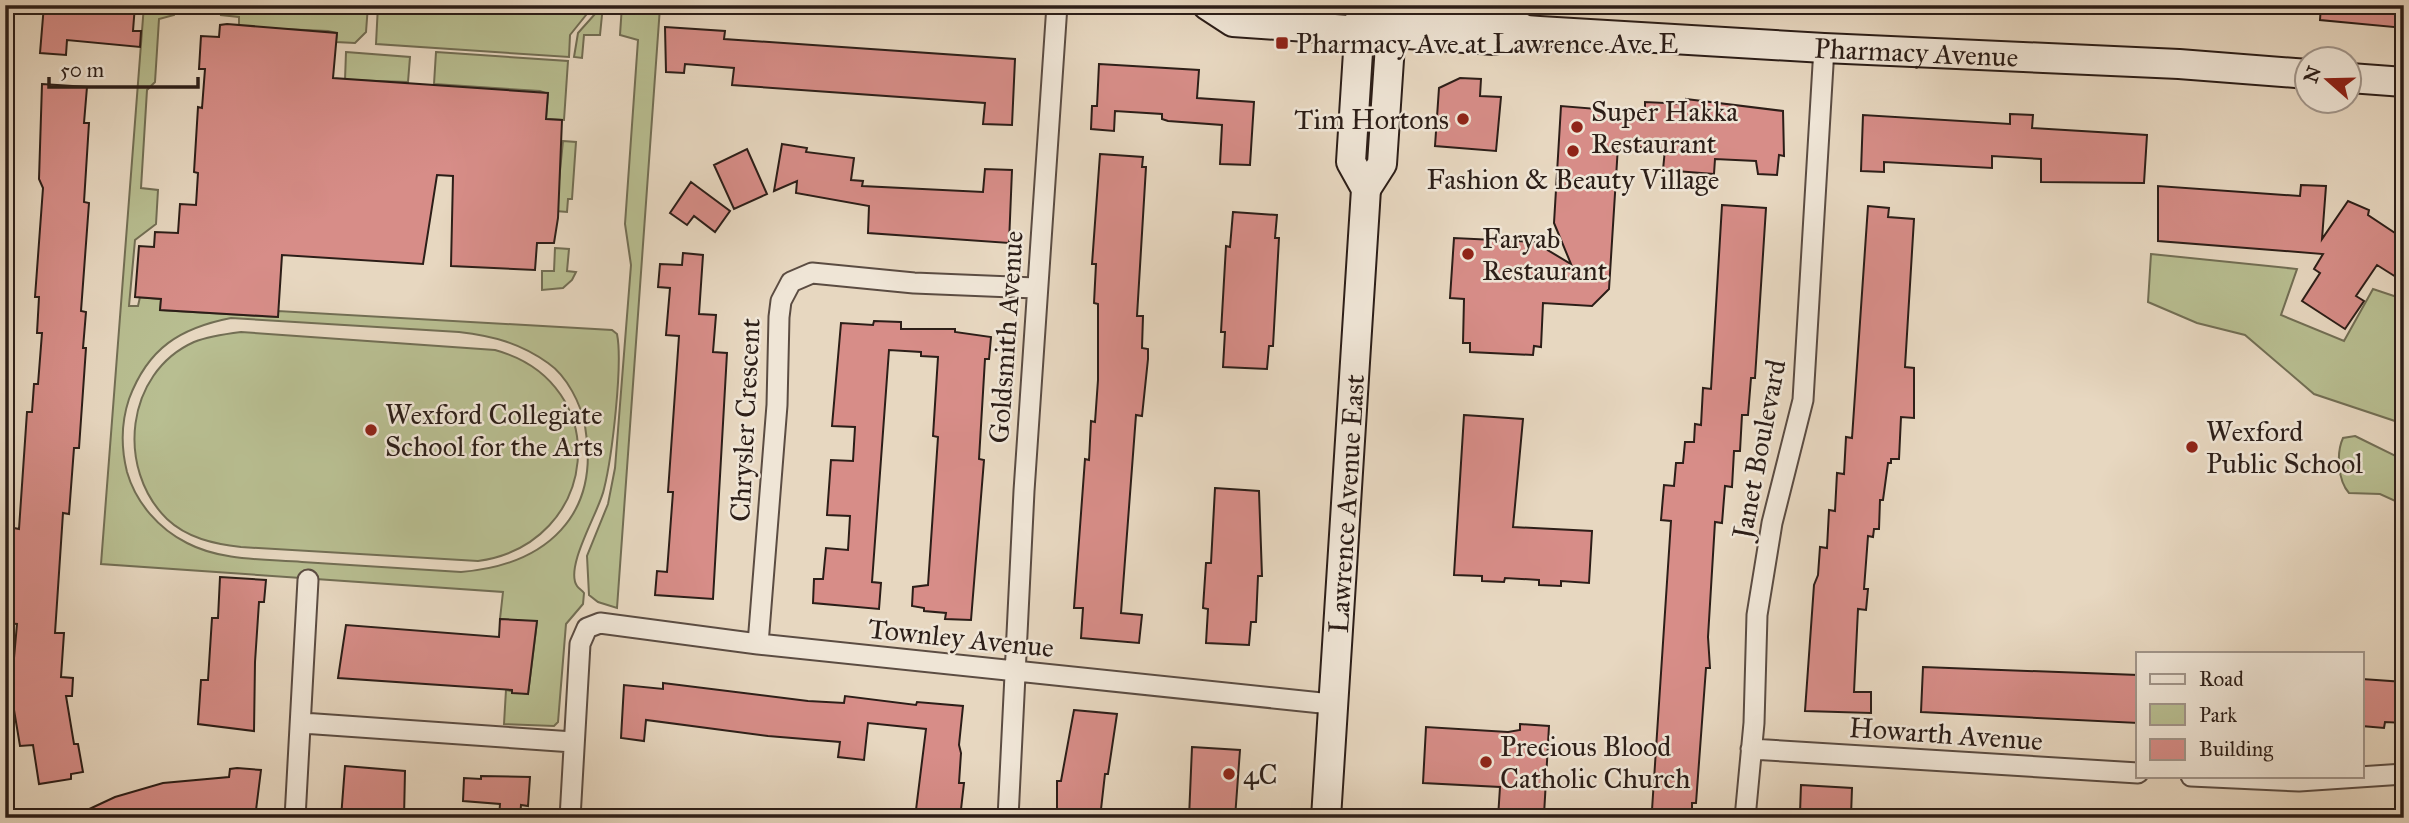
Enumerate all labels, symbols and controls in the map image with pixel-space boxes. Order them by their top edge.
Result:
place label: Pharmacy Ave at Lawrence Ave E [1296,26,1678,61]
street label: Pharmacy Avenue [1813,30,2019,74]
marker: Pharmacy Ave at Lawrence Ave E [1274,35,1290,51]
scale bar [49,46,198,90]
north arrow [2294,46,2364,116]
text: 50 m [60,57,105,83]
text: N [2299,63,2326,86]
place label: Super Hakka Restaurant [1591,94,1738,161]
place label: Tim Hortons [1294,102,1449,137]
marker: Tim Hortons [1455,111,1471,127]
marker: Super Hakka Restaurant [1569,119,1585,135]
marker: Fashion & Beauty Village [1565,143,1581,159]
place label: Fashion & Beauty Village [1427,162,1719,197]
place label: Faryab Restaurant [1482,221,1607,288]
street label: Goldsmith Avenue [981,229,1031,445]
marker: Faryab Restaurant [1460,246,1476,262]
street label: Chrysler Crescent [722,317,768,523]
street label: Janet Boulevard [1724,357,1794,544]
street label: Lawrence Avenue East [1320,373,1372,634]
place label: Wexford Collegiate School for the Arts [385,397,603,464]
place label: Wexford Public School [2206,414,2363,481]
marker: Wexford Collegiate School for the Arts [363,422,379,438]
marker: Wexford Public School [2184,439,2200,455]
street label: Townley Avenue [866,611,1056,665]
legend [2136,652,2364,778]
text: Road [2199,666,2244,692]
text: Park [2199,702,2237,728]
street label: Howarth Avenue [1848,710,2044,758]
place label: Precious Blood Catholic Church [1500,729,1691,796]
text: Building [2199,736,2273,762]
marker: Precious Blood Catholic Church [1478,754,1494,770]
place label: 4C [1243,757,1278,792]
marker: 4C [1221,766,1237,782]

